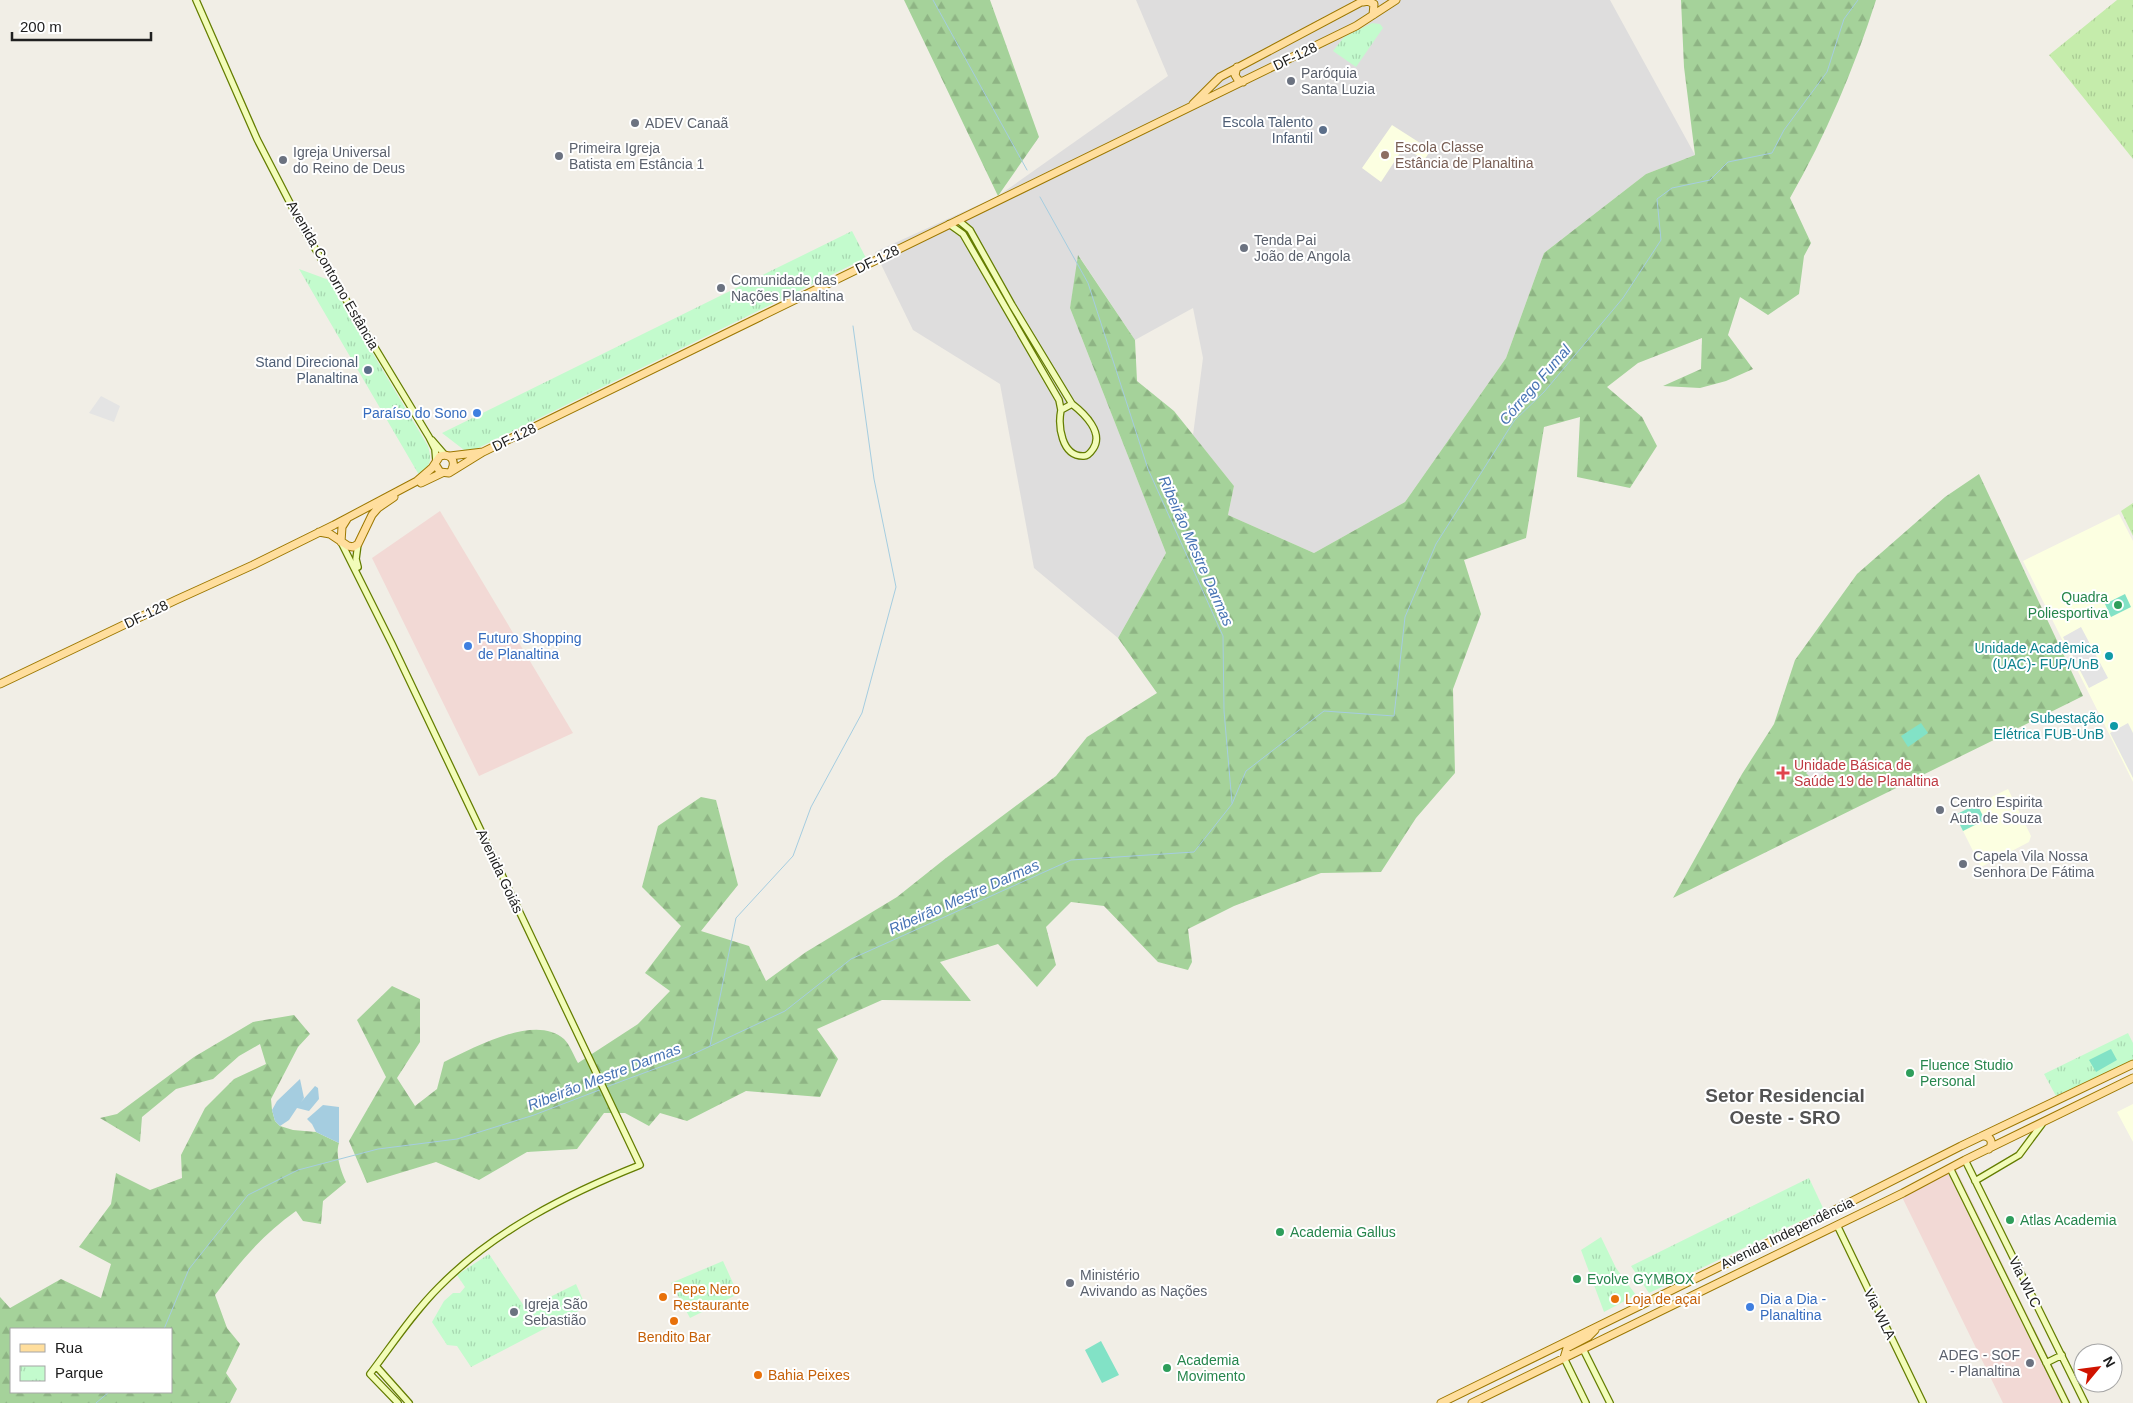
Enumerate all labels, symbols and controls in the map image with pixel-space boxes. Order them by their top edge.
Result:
scale bar [12,10,151,42]
text: 200 m [20,18,62,35]
street label: DF-128 [1271,38,1320,73]
place label: Paróquia Santa Luzia [1301,65,1375,97]
marker: Paróquia Santa Luzia [1285,75,1297,87]
place label: Escola Talento Infantil [1222,114,1313,146]
place label: ADEV Canaã [645,115,728,131]
marker: ADEV Canaã [629,117,641,129]
marker: Escola Talento Infantil [1317,124,1329,136]
place label: Escola Classe Estância de Planaltina [1395,139,1534,171]
place label: Primeira Igreja Batista em Estância 1 [569,140,705,172]
place label: Igreja Universal do Reino de Deus [293,144,405,176]
marker: Escola Classe Estância de Planaltina [1379,149,1391,161]
marker: Primeira Igreja Batista em Estância 1 [553,150,565,162]
marker: Igreja Universal do Reino de Deus [277,154,289,166]
street label: Avenida Contorno Estância [284,198,382,353]
place label: Tenda Pai João de Angola [1254,232,1351,264]
street label: DF-128 [853,241,902,276]
marker: Tenda Pai João de Angola [1238,242,1250,254]
place label: Comunidade das Nações Planaltina [731,272,844,304]
marker: Comunidade das Nações Planaltina [715,282,727,294]
water label: Córrego Fumal [1495,341,1574,428]
place label: Stand Direcional Planaltina [255,354,358,386]
marker: Stand Direcional Planaltina [362,364,374,376]
place label: Paraíso do Sono [363,405,467,421]
marker: Paraíso do Sono [471,407,483,419]
street label: DF-128 [490,419,539,454]
water label: Ribeirão Mestre Darmas [1156,473,1237,629]
place label: Quadra Poliesportiva [2028,589,2108,621]
street label: DF-128 [122,596,171,631]
marker: Quadra Poliesportiva [2112,599,2124,611]
place label: Futuro Shopping de Planaltina [478,630,582,662]
marker: Futuro Shopping de Planaltina [462,640,474,652]
place label: Unidade Acadêmica (UAC)- FUP/UnB [1974,640,2099,672]
marker: Unidade Acadêmica (UAC)- FUP/UnB [2103,650,2115,662]
place label: Subestação Elétrica FUB-UnB [1994,710,2104,742]
marker: Subestação Elétrica FUB-UnB [2108,720,2120,732]
place label: Unidade Básica de Saúde 19 de Planaltina [1794,757,1939,789]
marker: Unidade Básica de Saúde 19 de Planaltina [1776,766,1790,780]
place label: Centro Espirita Auta de Souza [1950,794,2043,826]
marker: Centro Espirita Auta de Souza [1934,804,1946,816]
street label: Avenida Goiás [474,826,526,916]
place label: Capela Vila Nossa Senhora De Fátima [1973,848,2095,880]
water label: Ribeirão Mestre Darmas [886,856,1042,937]
marker: Capela Vila Nossa Senhora De Fátima [1957,858,1969,870]
water label: Ribeirão Mestre Darmas [525,1039,683,1114]
place label: Fluence Studio Personal [1920,1057,2014,1089]
marker: Fluence Studio Personal [1904,1067,1916,1079]
district label: Setor Residencial Oeste - SRO [1705,1085,1865,1128]
street label: Avenida Independência [1718,1194,1856,1272]
place label: Atlas Academia [2020,1212,2117,1228]
marker: Atlas Academia [2004,1214,2016,1226]
place label: Academia Gallus [1290,1224,1396,1240]
marker: Academia Gallus [1274,1226,1286,1238]
street label: Via WLC [2006,1254,2044,1310]
place label: Ministério Avivando as Nações [1080,1267,1207,1299]
place label: Evolve GYMBOX [1587,1271,1695,1287]
marker: Evolve GYMBOX [1571,1273,1583,1285]
marker: Ministério Avivando as Nações [1064,1277,1076,1289]
place label: Pepe Nero Restaurante [673,1281,749,1313]
street label: Via WLA [1861,1286,1899,1342]
marker: Pepe Nero Restaurante [657,1291,669,1303]
place label: Loja de açai [1625,1291,1701,1307]
place label: Dia a Dia - Planaltina [1760,1291,1826,1323]
marker: Loja de açai [1609,1293,1621,1305]
place label: Igreja São Sebastião [524,1296,588,1328]
marker: Dia a Dia - Planaltina [1744,1301,1756,1313]
marker: Igreja São Sebastião [508,1306,520,1318]
marker: Bendito Bar [668,1315,680,1327]
legend [10,1328,172,1393]
place label: Bendito Bar [637,1329,711,1345]
text: Rua [55,1339,83,1356]
north arrow [2073,1343,2123,1393]
place label: ADEG - SOF - Planaltina [1939,1347,2020,1379]
place label: Academia Movimento [1177,1352,1246,1384]
text: N [2100,1353,2119,1370]
marker: ADEG - SOF - Planaltina [2024,1357,2036,1369]
marker: Academia Movimento [1161,1362,1173,1374]
text: Parque [55,1364,103,1381]
place label: Bahia Peixes [768,1367,850,1383]
marker: Bahia Peixes [752,1369,764,1381]

